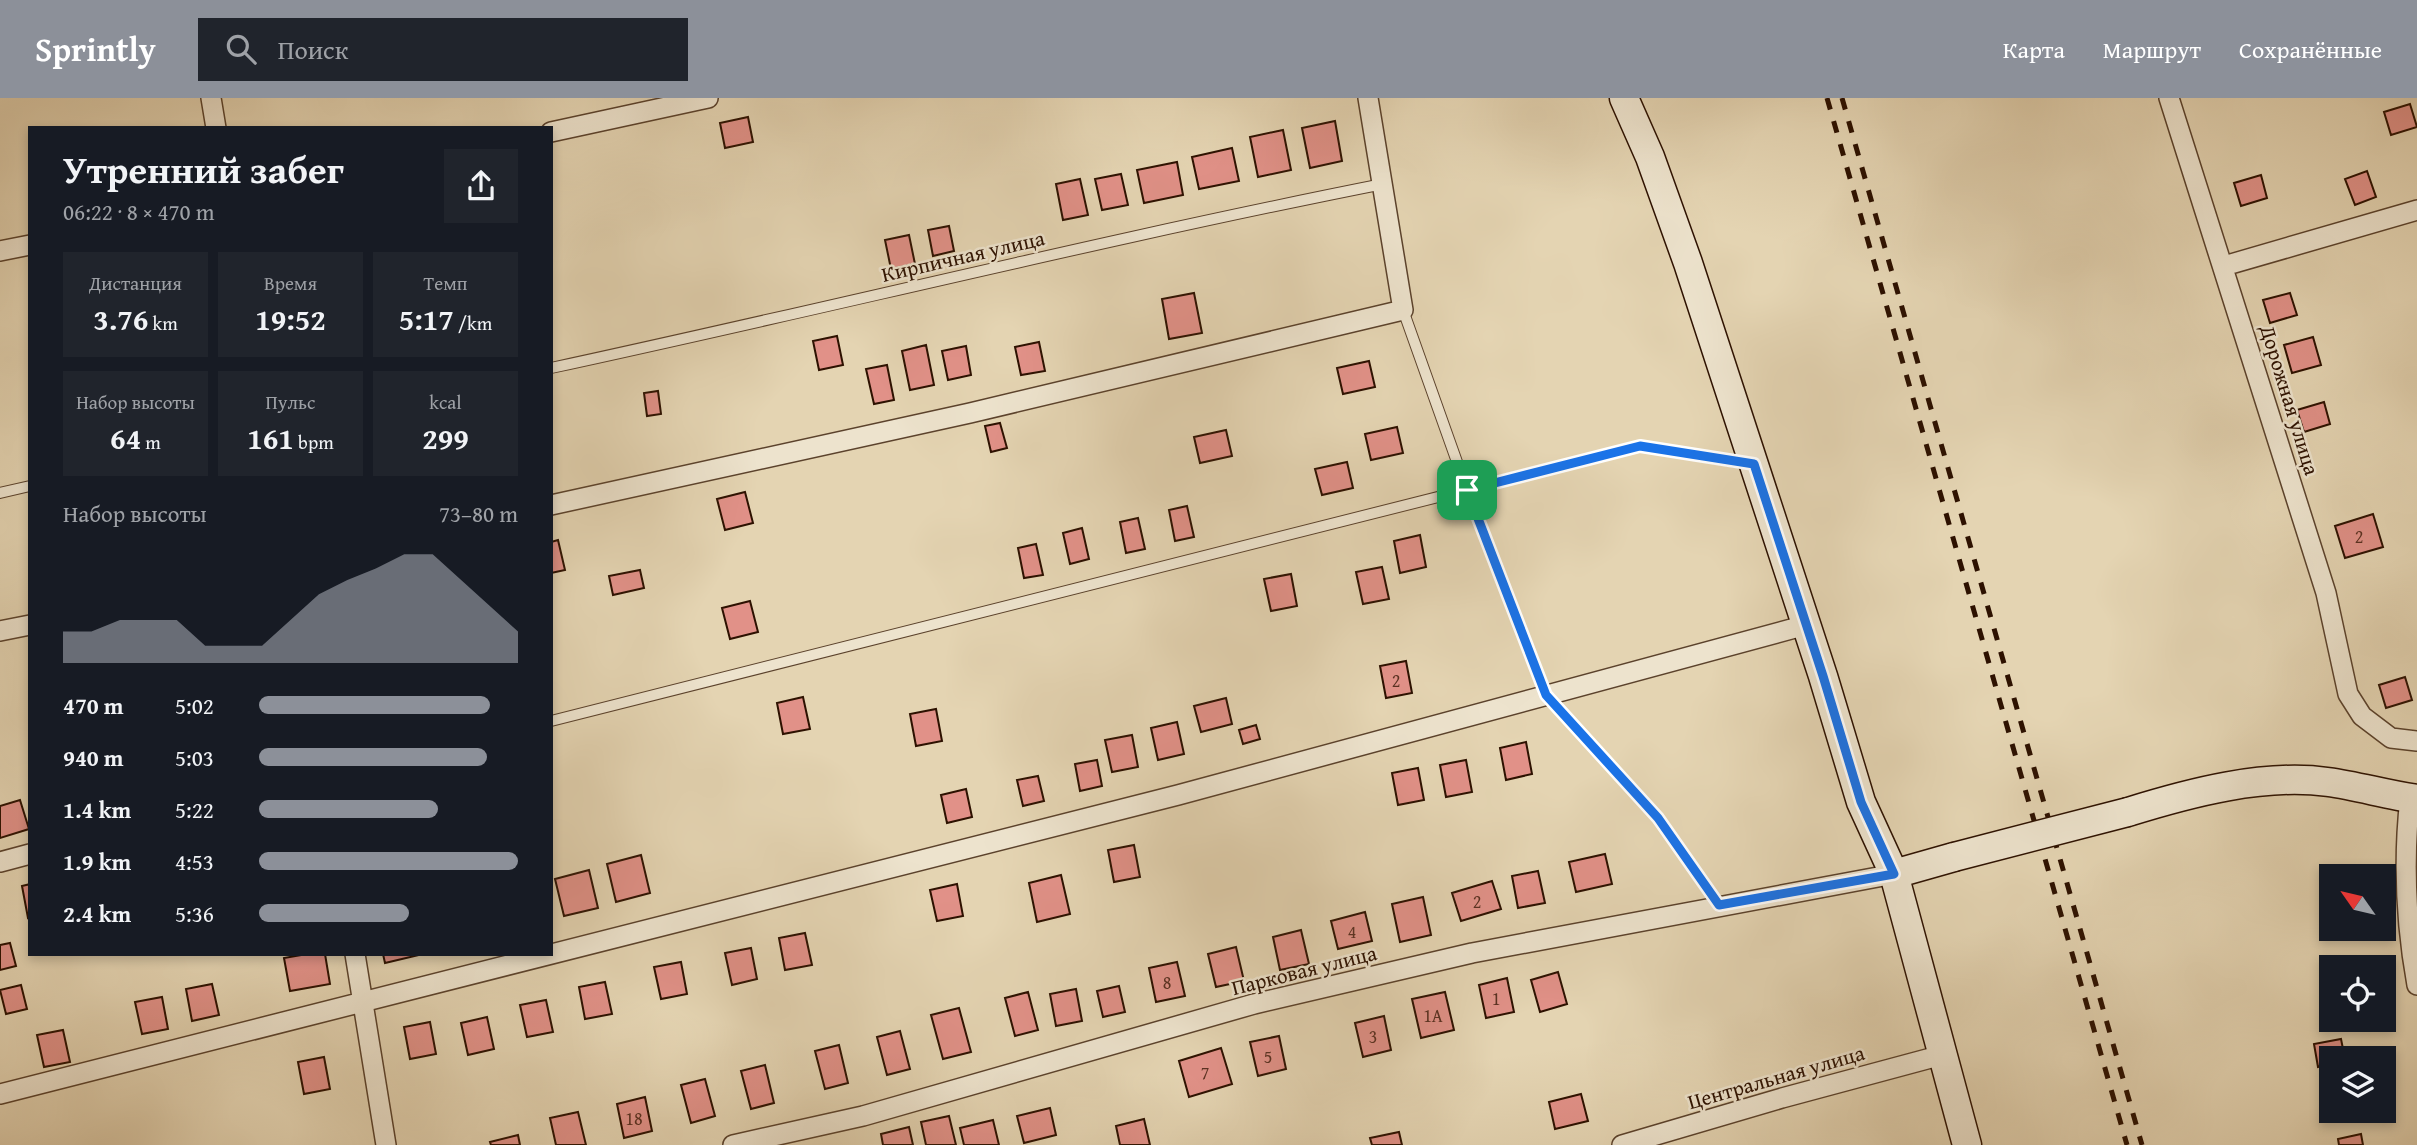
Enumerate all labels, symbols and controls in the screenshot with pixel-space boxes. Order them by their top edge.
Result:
search box [198,18,688,81]
text: Sprintly [35,25,156,73]
icon: search [222,30,260,68]
text: Поиск [278,30,348,69]
text: Карта [2003,32,2065,67]
text: Маршрут [2103,32,2201,67]
text: Сохранённые [2239,32,2382,67]
text: Утренний забег [63,141,344,197]
button: share [444,149,518,223]
text: 06:22 · 8 × 470 m [63,195,215,228]
street label: Кирпичная улица [878,222,1048,290]
text: Дистанция [89,269,182,297]
text: Время [264,269,317,297]
text: Темп [424,269,467,297]
text: 3.76 [93,297,148,341]
text: 19:52 [255,297,326,341]
text: 5:17 [399,297,454,341]
text: km [148,309,178,337]
text: /km [454,309,492,337]
street label: Дорожная улица [2252,320,2328,479]
text: Набор высоты [76,388,195,416]
text: Пульс [266,388,315,416]
text: kcal [429,388,462,416]
text: 64 [110,416,141,460]
text: 161 [247,416,294,460]
text: 299 [422,416,469,460]
text: m [141,428,161,456]
text: bpm [294,428,334,456]
pin [1437,460,1497,520]
icon: arrive [1448,471,1486,509]
text: Набор высоты [63,497,207,530]
text: 73–80 m [439,497,518,530]
house number: 2 [2355,523,2363,550]
house number: 2 [1392,667,1400,694]
text: 470 m [63,689,124,722]
text: 5:02 [175,689,214,722]
text: 940 m [63,741,124,774]
text: 5:03 [175,741,214,774]
text: 1.4 km [63,793,131,826]
text: 5:22 [175,793,214,826]
text: 1.9 km [63,845,131,878]
text: 4:53 [175,845,214,878]
north arrow [2319,864,2396,942]
map controls [2319,864,2396,1123]
house number: 2 [1473,888,1481,915]
text: 2.4 km [63,897,131,930]
text: 5:36 [175,897,214,930]
house number: 4 [1348,918,1356,945]
street label: Парковая улица [1228,937,1380,1003]
button: locate [2319,955,2396,1032]
house number: 8 [1163,969,1171,996]
house number: 1 [1492,985,1500,1012]
house number: 1А [1423,1002,1443,1029]
house number: 3 [1369,1023,1377,1050]
street label: Центральная улица [1684,1037,1868,1117]
house number: 5 [1264,1043,1272,1070]
button: layers [2319,1046,2396,1123]
house number: 7 [1201,1059,1209,1086]
house number: 18 [625,1105,643,1132]

